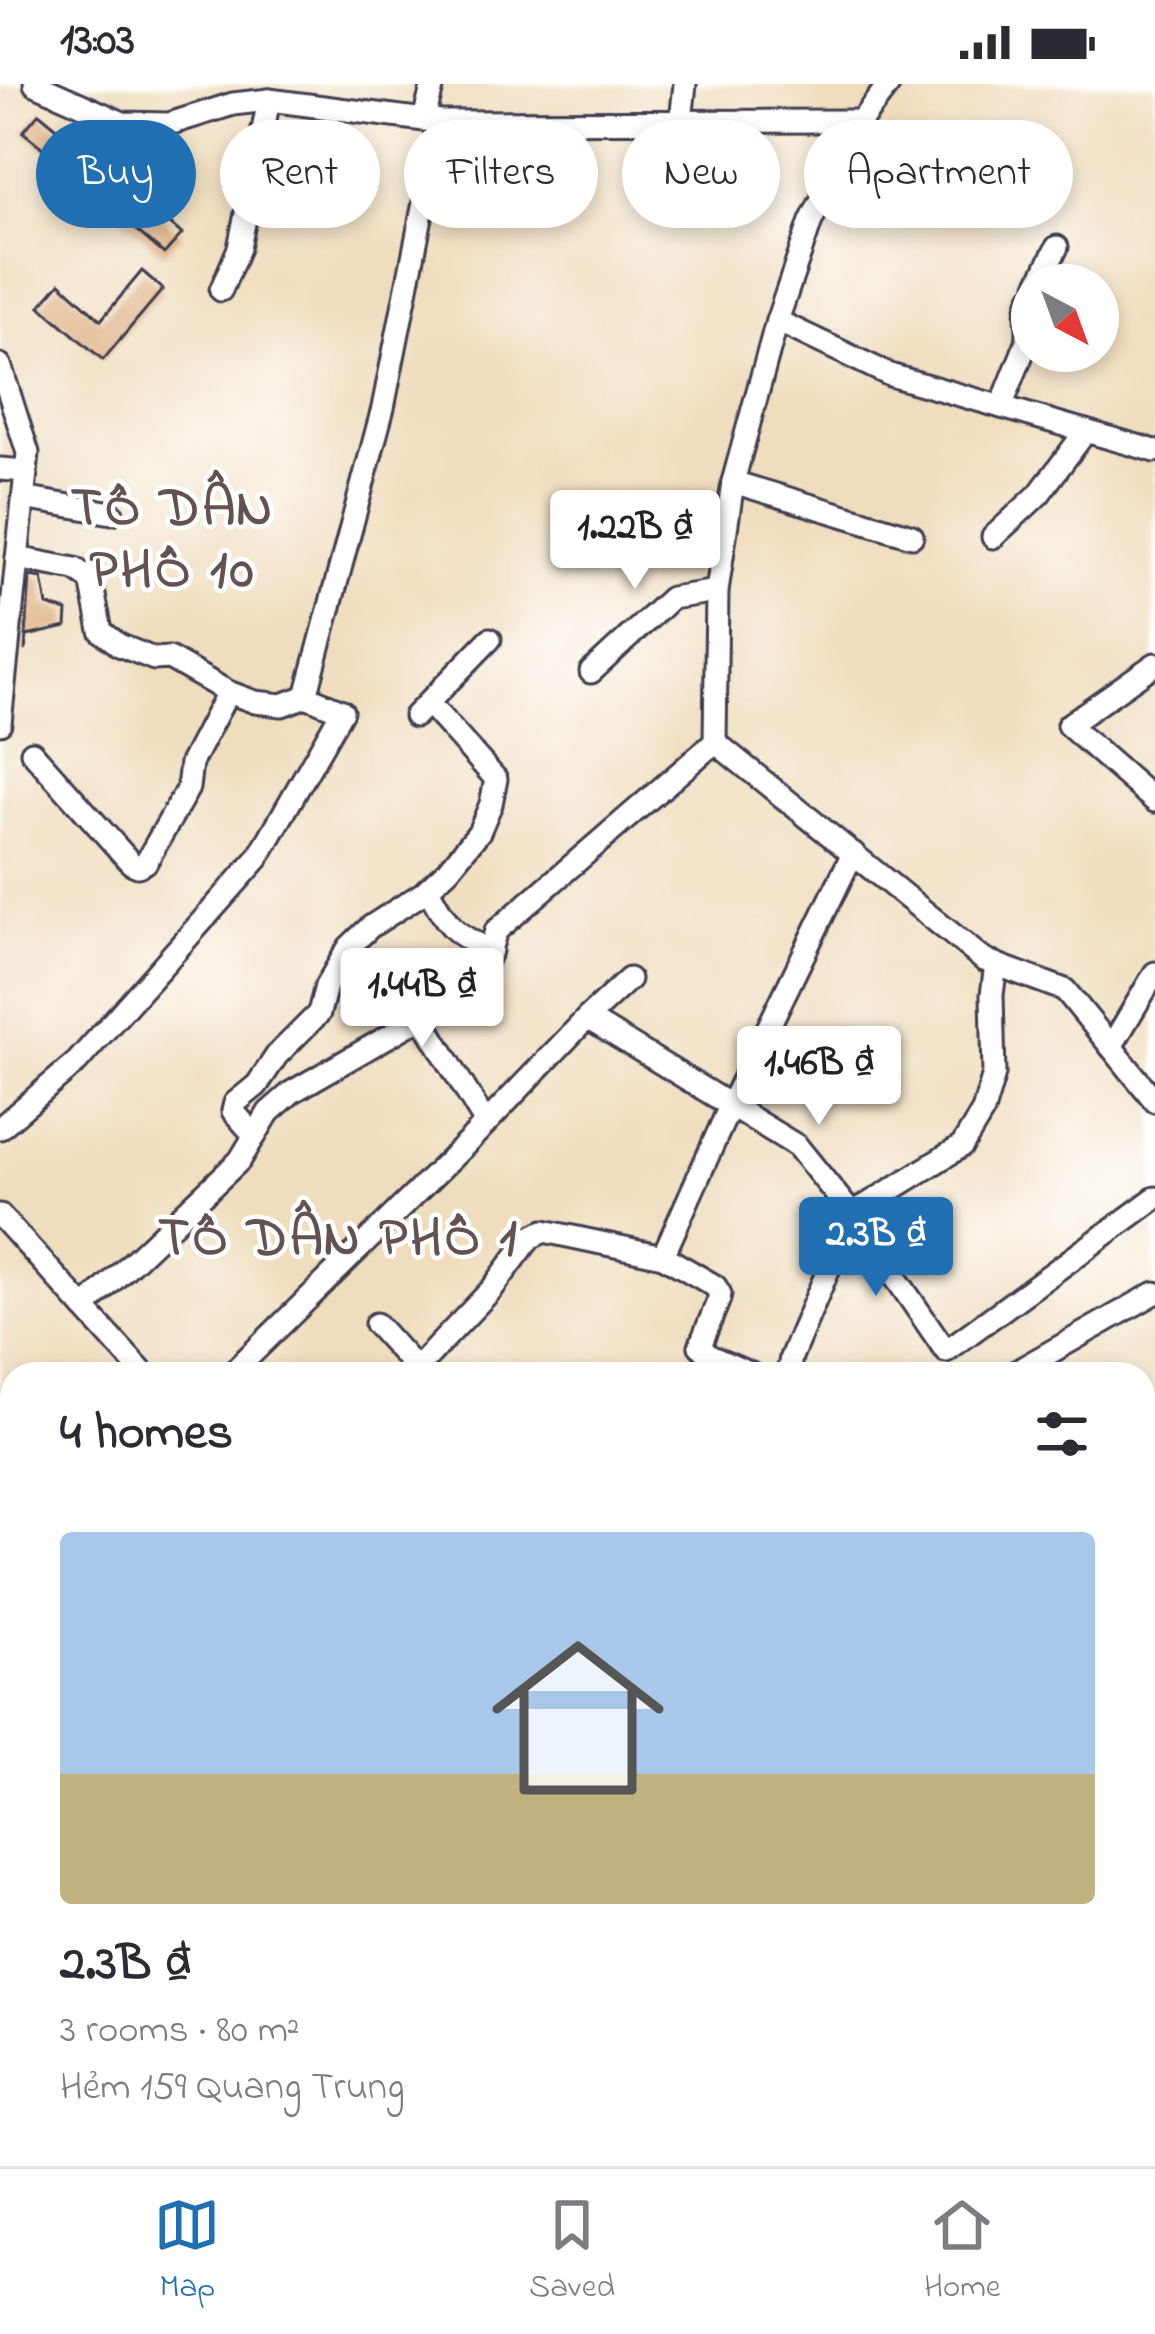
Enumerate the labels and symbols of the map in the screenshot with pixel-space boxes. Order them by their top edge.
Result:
north arrow [1011,264,1119,372]
district label: TỔ DÂN PHỐ 10 [71,469,275,612]
pin: 1.22B ₫ [524,490,746,592]
pin: 1.44B ₫ [311,948,533,1050]
pin: 1.46B ₫ [708,1026,930,1128]
pin: 2.3B ₫ [778,1197,974,1299]
district label: TỔ DÂN PHỐ 1 [158,1199,520,1280]

